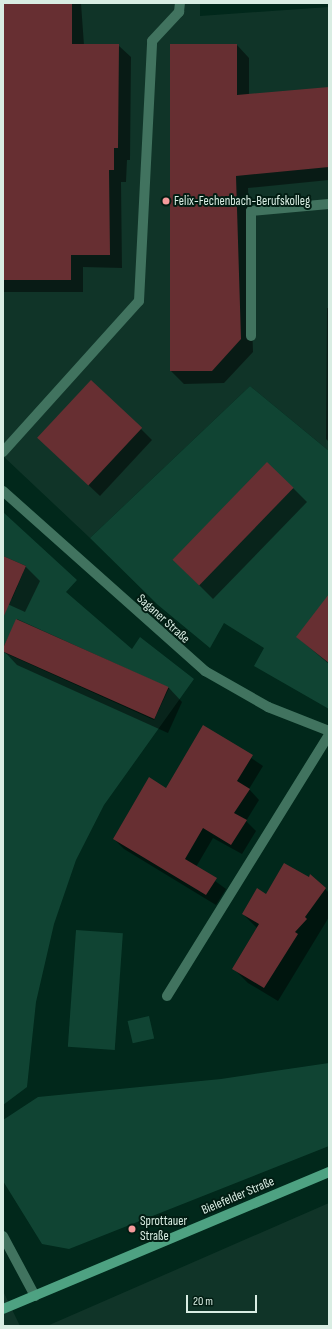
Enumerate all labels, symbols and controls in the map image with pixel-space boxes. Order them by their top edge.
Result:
place label: Felix-Fechenbach-Berufskolleg [174,193,310,209]
marker: Felix-Fechenbach-Berufskolleg [161,196,171,206]
street label: Saganer Straße [133,591,193,647]
street label: Bielefelder Straße [199,1174,277,1218]
place label: Sprottauer Straße [140,1214,187,1245]
marker: Sprottauer Straße [127,1224,137,1234]
scale bar [188,1287,259,1313]
text: 20 m [193,1294,213,1309]

